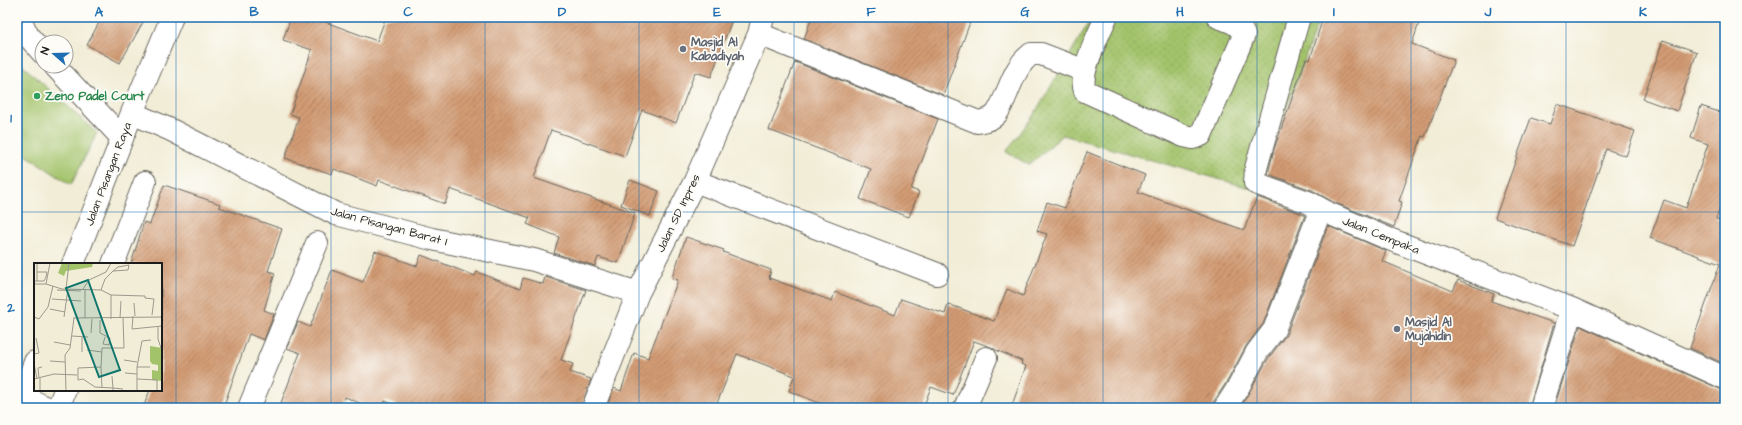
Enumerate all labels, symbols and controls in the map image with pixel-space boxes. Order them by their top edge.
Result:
text: A [95,3,104,21]
text: B [249,3,259,21]
text: C [403,3,413,21]
text: D [558,3,567,21]
text: E [713,3,721,21]
text: F [866,3,876,21]
text: G [1020,3,1030,21]
text: H [1176,3,1184,21]
text: I [1333,3,1335,21]
text: J [1484,3,1492,21]
text: K [1639,3,1647,21]
north arrow [34,34,74,74]
place label: Masjid Al Kabadiyah [691,34,745,66]
marker: Masjid Al Kabadiyah [678,44,688,54]
text: N [37,45,53,57]
place label: Zeno Padel Court [45,88,145,105]
marker: Zeno Padel Court [32,91,42,101]
text: 1 [10,109,12,127]
street label: Jalan Pisangan Raya [81,120,137,229]
street label: Jalan SD Inpres [652,171,705,255]
street label: Jalan Pisangan Barat I [328,203,450,251]
street label: Jalan Cempaka [1340,212,1422,259]
inset map [34,263,162,391]
text: 2 [6,299,15,317]
place label: Masjid Al Mujahidin [1405,314,1452,346]
marker: Masjid Al Mujahidin [1392,324,1402,334]

